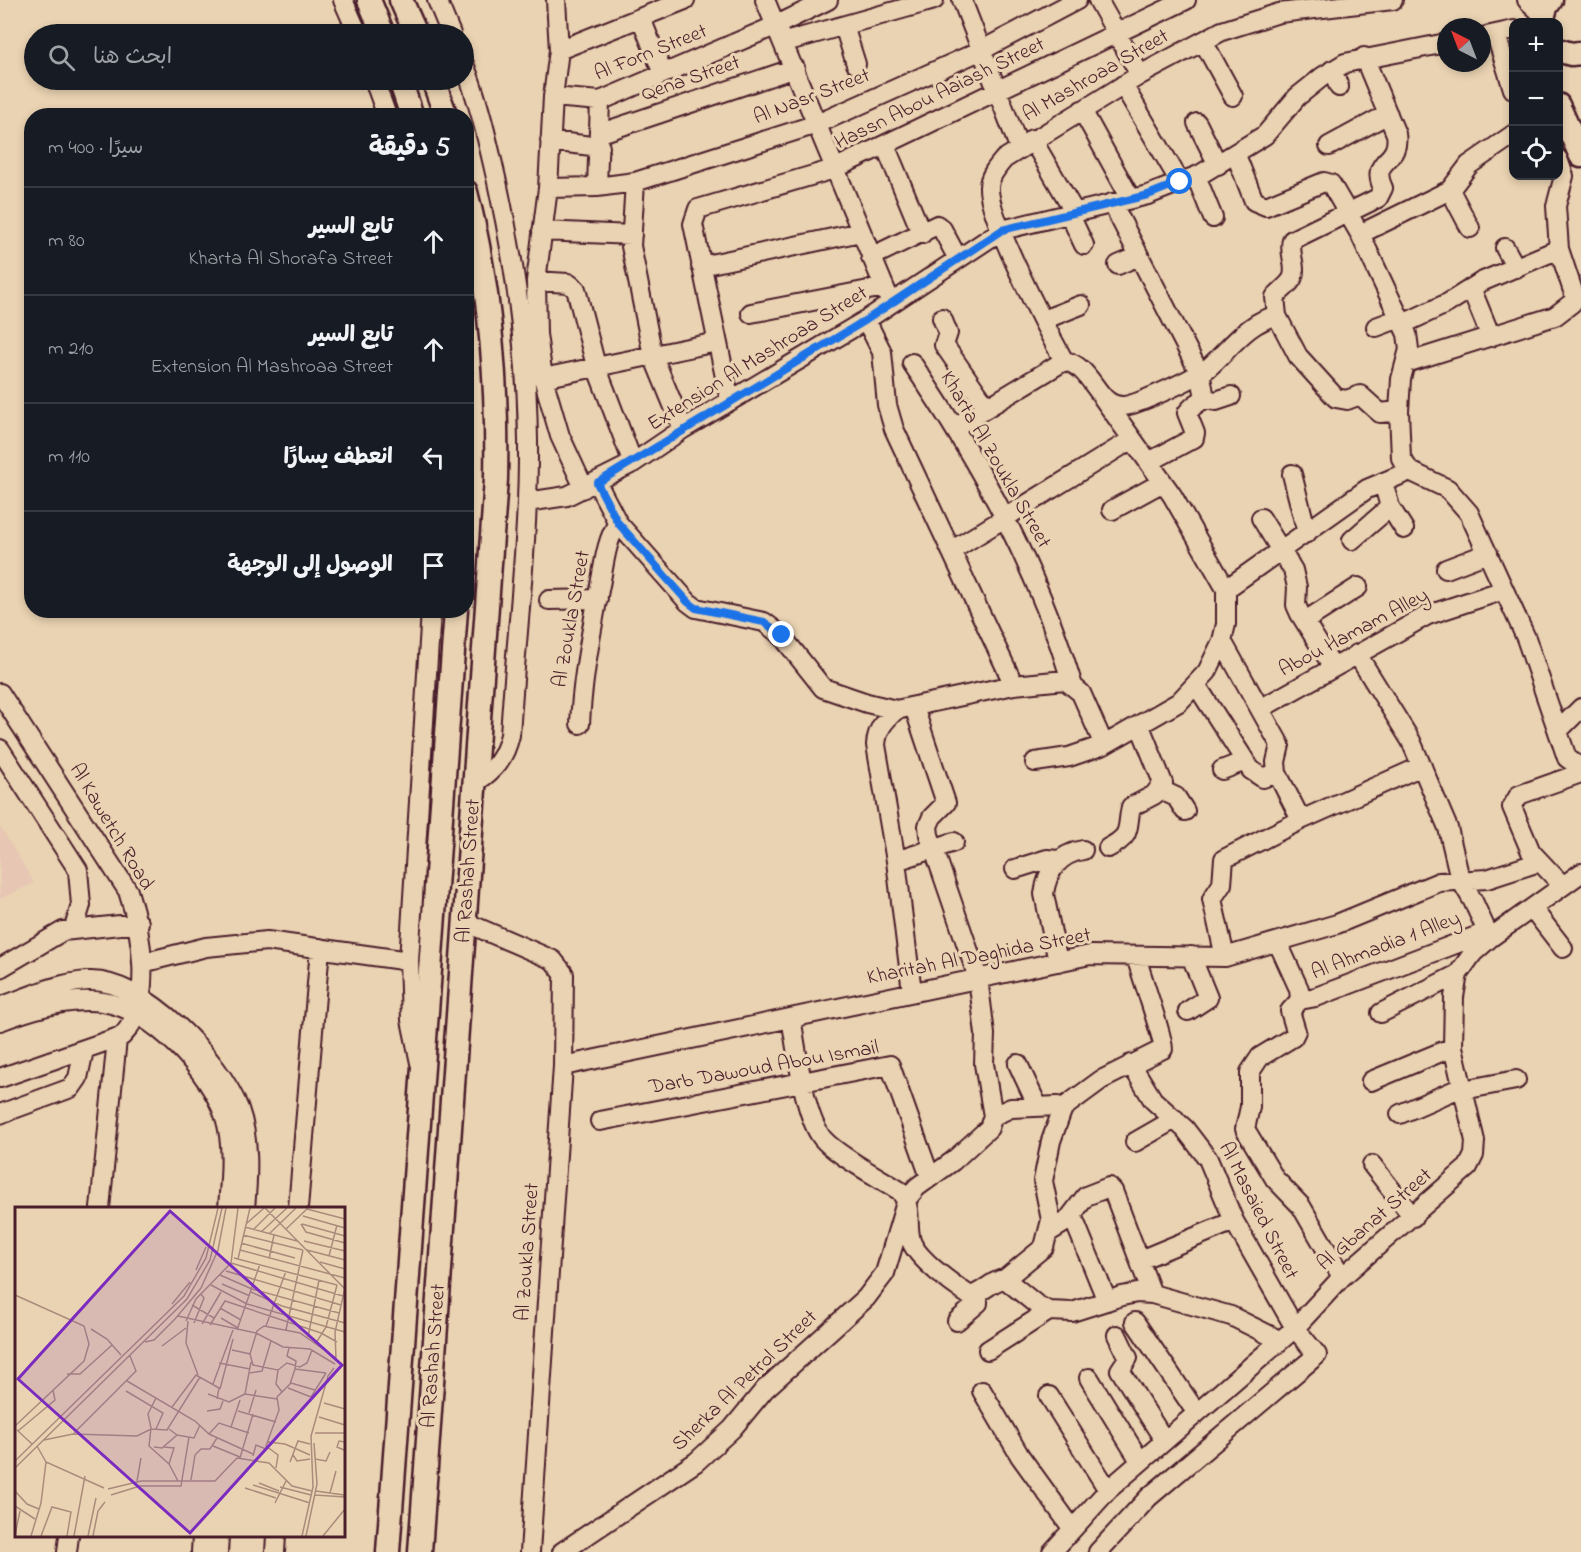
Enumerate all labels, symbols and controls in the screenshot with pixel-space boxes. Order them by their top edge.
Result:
street label: Al Forn Street [590,17,712,89]
north arrow [1437,18,1491,72]
map controls [1509,18,1563,180]
button: + [1509,18,1563,72]
street label: Al Mashroaa Street [1017,22,1175,130]
search box [24,24,474,90]
street label: Hassn Abou Aaiash Street [830,30,1050,158]
icon: search [45,41,78,74]
text: ابحث هنا [93,42,172,74]
street label: Qena Street [638,48,744,110]
street label: Al Nasr Street [749,61,875,133]
button: − [1509,72,1563,126]
button: locate [1509,126,1563,180]
text: 5 دقيقة [369,130,450,168]
text: سيرًا · 400 m [48,134,143,163]
route start [1166,168,1192,194]
text: تابع السير [309,212,393,244]
icon: ahead [417,225,450,258]
text: 80 m [48,227,85,256]
text: Kharta Al Shorafa Street [188,245,393,274]
street label: Extension Al Mashroaa Street [642,279,874,439]
text: تابع السير [309,320,393,352]
icon: ahead [417,333,450,366]
text: 210 m [48,335,93,364]
text: Extension Al Mashroaa Street [150,353,393,382]
street label: Kharta Al Zoukla Street [932,366,1058,554]
icon: left [417,441,450,474]
text: انعطف يسارًا [284,442,393,474]
text: 110 m [48,443,90,472]
street label: Al Zoukla Street [545,548,599,690]
icon: arrive [417,549,450,582]
text: الوصول إلى الوجهة [227,550,393,582]
street label: Abou Hamam Alley [1274,581,1435,687]
route end [768,621,794,647]
street label: Al Kawetch Road [61,758,161,896]
street label: Al Rashah Street [449,798,489,944]
street label: Al Ahmadia 1 Alley [1307,904,1466,990]
street label: Kharitah Al Daghida Street [864,921,1094,995]
street label: Darb Dawoud Abou Ismail [646,1033,881,1103]
street label: Al Masaied Street [1210,1137,1306,1285]
street label: Al Gbanat Street [1311,1161,1439,1279]
street label: Al Zoukla Street [508,1182,548,1322]
inset map [15,1207,345,1537]
street label: Al Rashah Street [414,1283,454,1429]
street label: Sherka Al Petrol Street [665,1303,825,1459]

